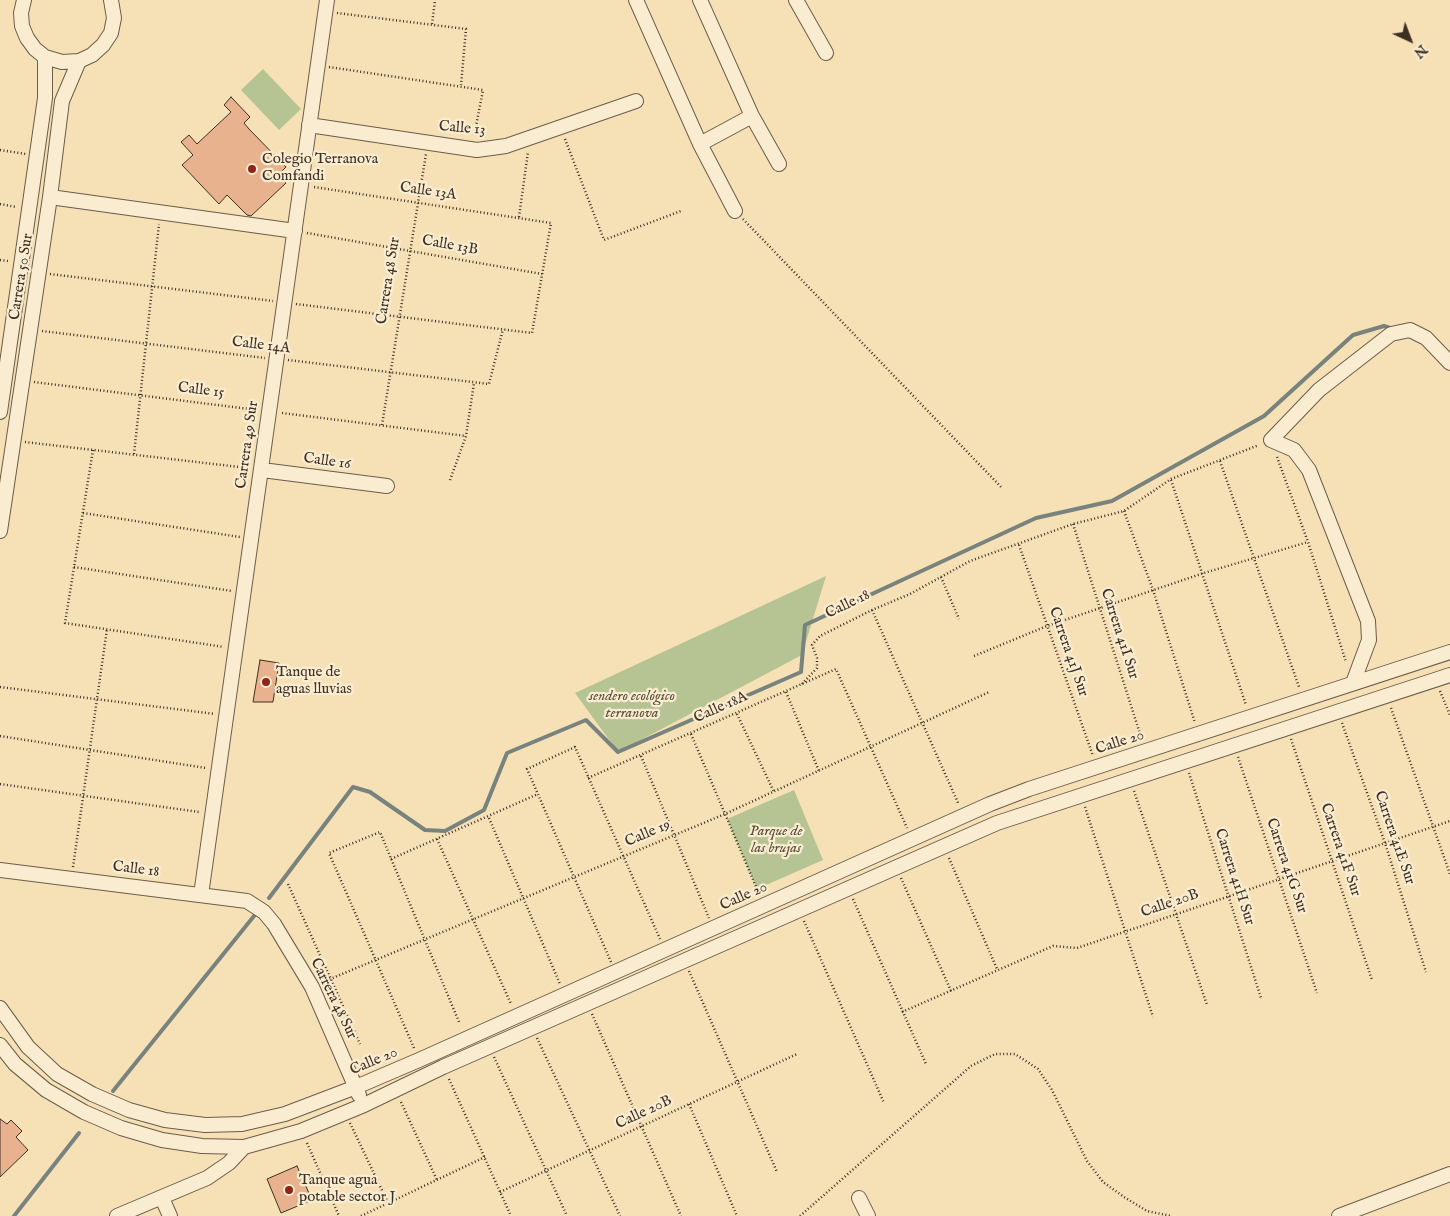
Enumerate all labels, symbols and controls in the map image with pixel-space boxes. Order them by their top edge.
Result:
north arrow [1385,15,1435,65]
text: N [1410,40,1431,62]
street label: Calle 13 [438,118,486,140]
place label: Colegio Terranova Comfandi [262,151,378,186]
marker: Colegio Terranova Comfandi [246,163,258,175]
street label: Calle 13A [399,179,457,205]
street label: Carrera 50 Sur [6,232,38,322]
street label: Calle 13B [421,232,479,260]
street label: Carrera 48 Sur [373,236,405,326]
street label: Calle 14A [231,333,291,359]
street label: Calle 15 [177,379,225,403]
street label: Carrera 49 Sur [233,400,263,490]
street label: Calle 16 [302,450,352,474]
street label: Calle 18 [823,587,873,623]
street label: Carrera 41I Sur [1096,587,1142,681]
street label: Carrera 41J Sur [1044,605,1092,699]
place label: Tanque de aguas lluvias [276,664,352,699]
marker: Tanque de aguas lluvias [260,676,272,688]
park label: sendero ecológico terranova [589,688,675,723]
street label: Calle 18A [691,688,751,728]
street label: Calle 20 [1093,727,1147,759]
street label: Carrera 41E Sur [1370,789,1418,887]
street label: Carrera 41F Sur [1316,801,1364,899]
street label: Calle 19 [623,816,673,852]
street label: Carrera 41G Sur [1261,816,1311,916]
park label: Parque de las brujas [749,823,803,858]
street label: Carrera 41H Sur [1210,826,1258,928]
street label: Calle 18 [112,858,160,882]
street label: Calle 20 [718,879,770,915]
street label: Calle 20B [1139,886,1201,922]
street label: Carrera 48 Sur [306,956,360,1042]
street label: Calle 20 [348,1044,400,1080]
street label: Calle 20B [613,1092,675,1134]
place label: Tanque agua potable sector J [299,1172,396,1207]
marker: Tanque agua potable sector J [283,1184,295,1196]

